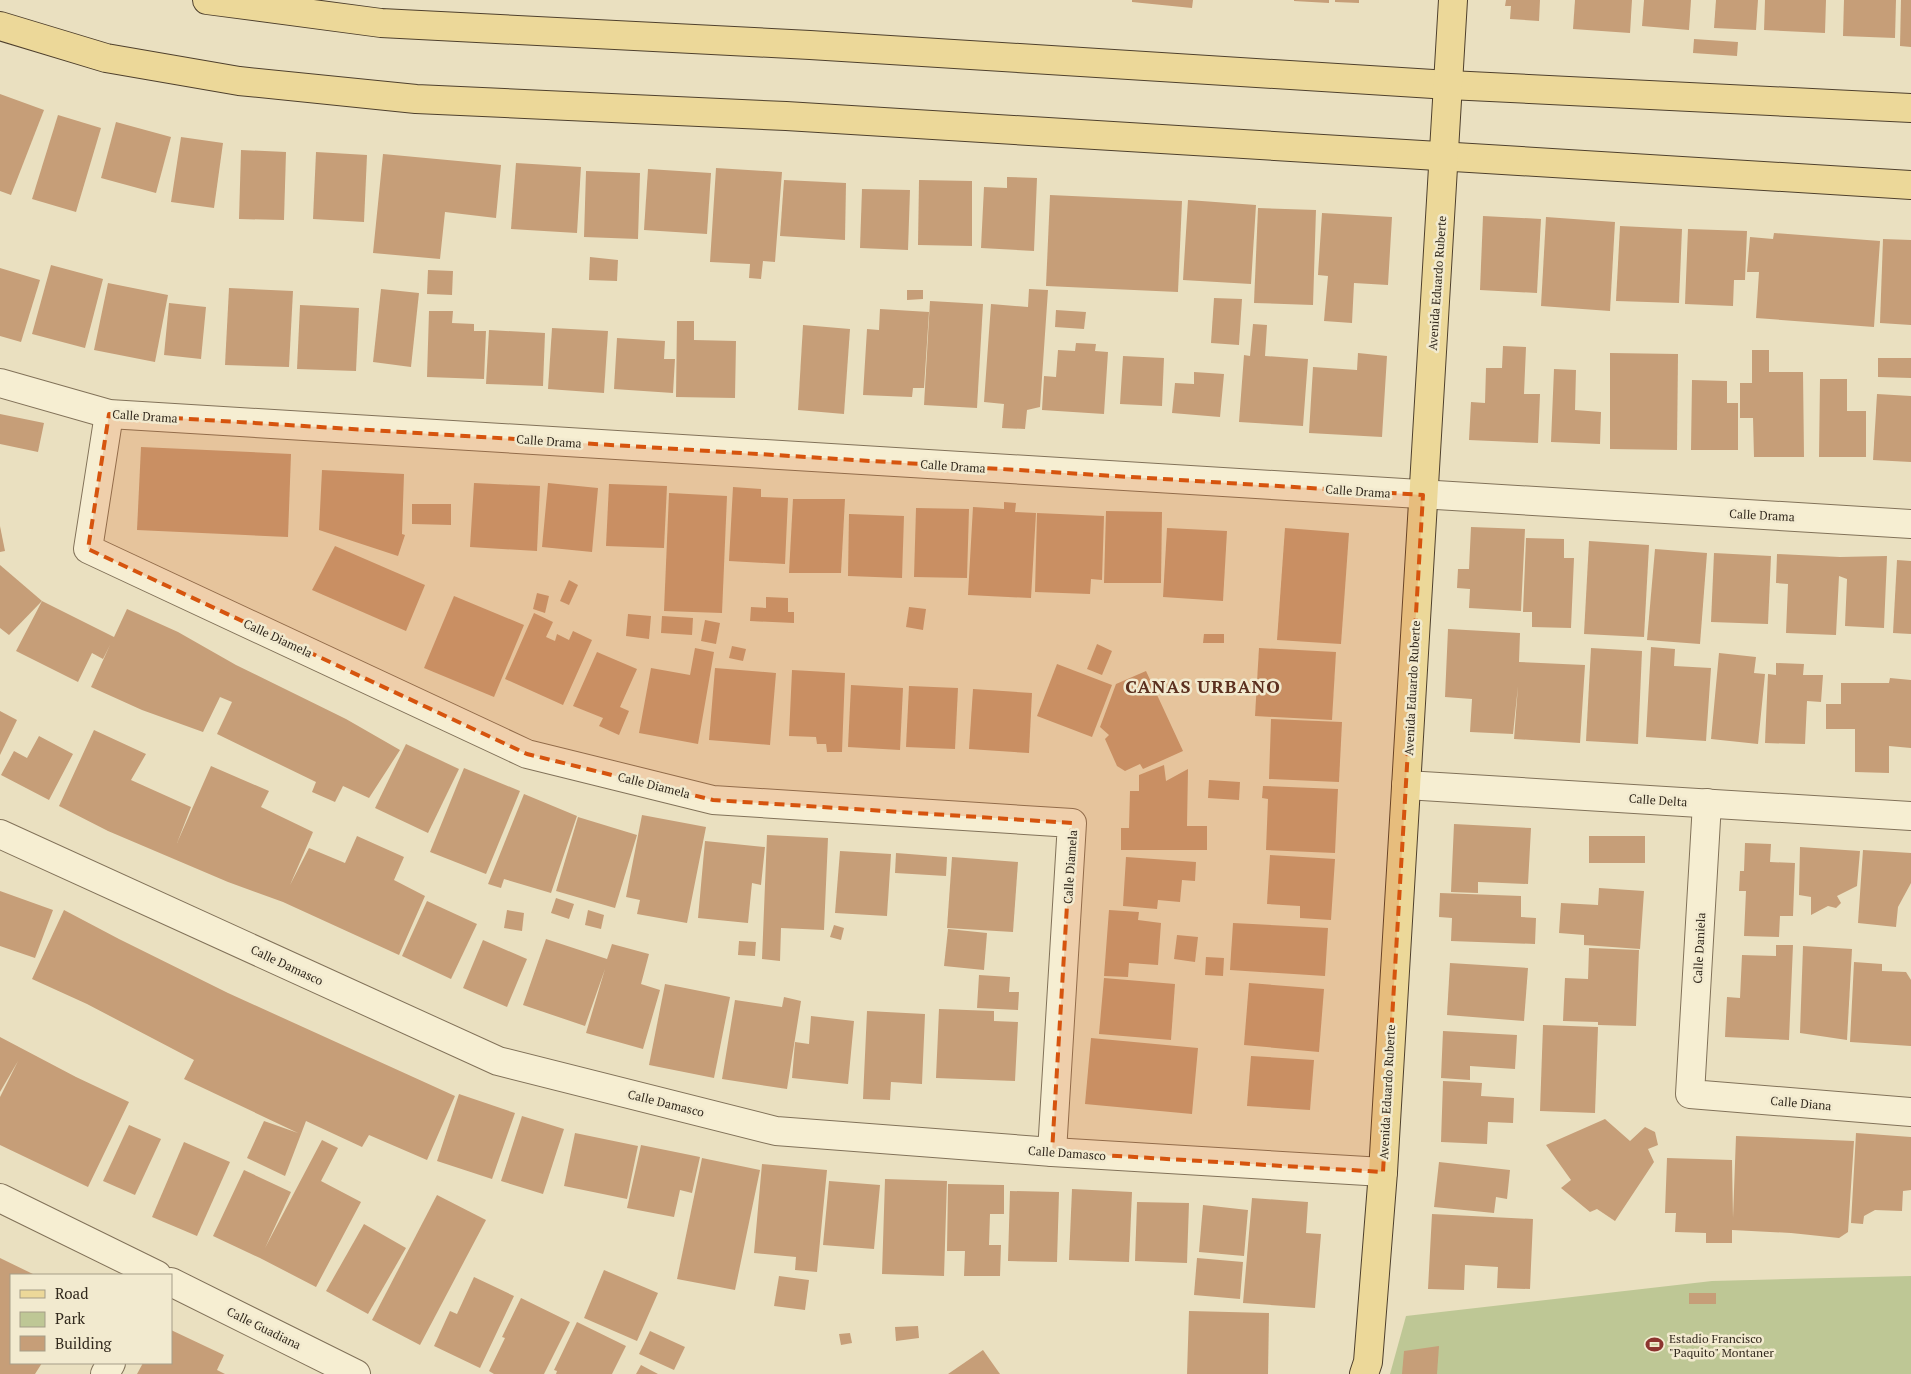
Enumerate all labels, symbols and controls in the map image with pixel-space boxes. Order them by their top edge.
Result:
street label: Avenida Eduardo Ruberte [1425,215,1449,351]
street label: Calle Drama [112,406,178,426]
street label: Calle Drama [516,431,582,451]
street label: Calle Drama [920,456,986,476]
street label: Calle Drama [1325,481,1391,501]
street label: Calle Drama [1729,506,1795,524]
street label: Calle Diamela [241,616,315,660]
street label: Avenida Eduardo Ruberte [1401,620,1423,756]
district label: CANAS URBANO [1125,674,1281,698]
street label: Calle Diamela [616,769,692,801]
street label: Calle Delta [1628,790,1688,810]
street label: Calle Diamela [1060,829,1080,905]
street label: Calle Daniela [1690,912,1708,984]
street label: Calle Damasco [248,942,326,988]
street label: Avenida Eduardo Ruberte [1376,1024,1398,1160]
street label: Calle Damasco [626,1086,706,1120]
street label: Calle Diana [1770,1093,1832,1113]
street label: Calle Damasco [1027,1143,1107,1163]
legend [10,1274,172,1364]
text: Road [55,1283,88,1303]
street label: Calle Guadiana [224,1304,304,1352]
text: Park [55,1308,85,1328]
place label: Estadio Francisco "Paquito" Montaner [1669,1331,1774,1360]
text: Building [55,1333,113,1353]
sports icon: Estadio Francisco "Paquito" Montaner [1645,1335,1665,1355]

